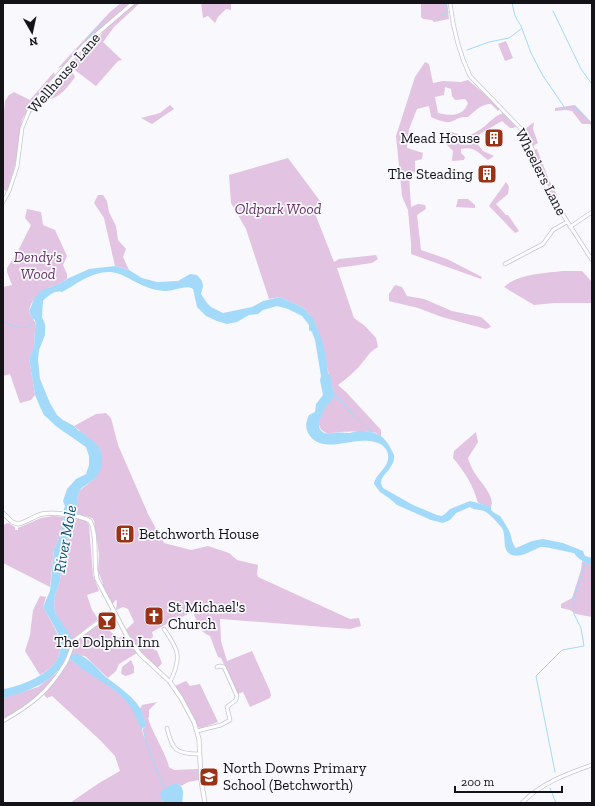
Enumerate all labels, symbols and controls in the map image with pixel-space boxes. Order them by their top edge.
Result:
north arrow [12,12,52,52]
street label: Wellhouse Lane [24,29,104,117]
text: N [28,34,39,49]
street label: Wheelers Lane [511,126,571,218]
building icon: Mead House [483,127,505,149]
place label: Mead House [400,129,480,147]
building icon: The Steading [476,163,498,185]
place label: The Steading [388,165,473,183]
park label: Oldpark Wood [235,200,322,218]
park label: Dendy's Wood [14,248,62,283]
water label: River Mole [50,504,80,574]
building icon: Betchworth House [114,523,136,545]
place label: Betchworth House [139,525,259,543]
place label: St Michael's Church [168,598,245,633]
church icon: St Michael's Church [143,605,165,627]
bar icon: The Dolphin Inn [96,610,118,632]
place label: The Dolphin Inn [54,633,160,651]
place label: North Downs Primary School (Betchworth) [223,759,367,794]
school or university icon: North Downs Primary School (Betchworth) [198,766,220,788]
scale bar [455,768,562,794]
text: 200 m [461,775,495,789]

